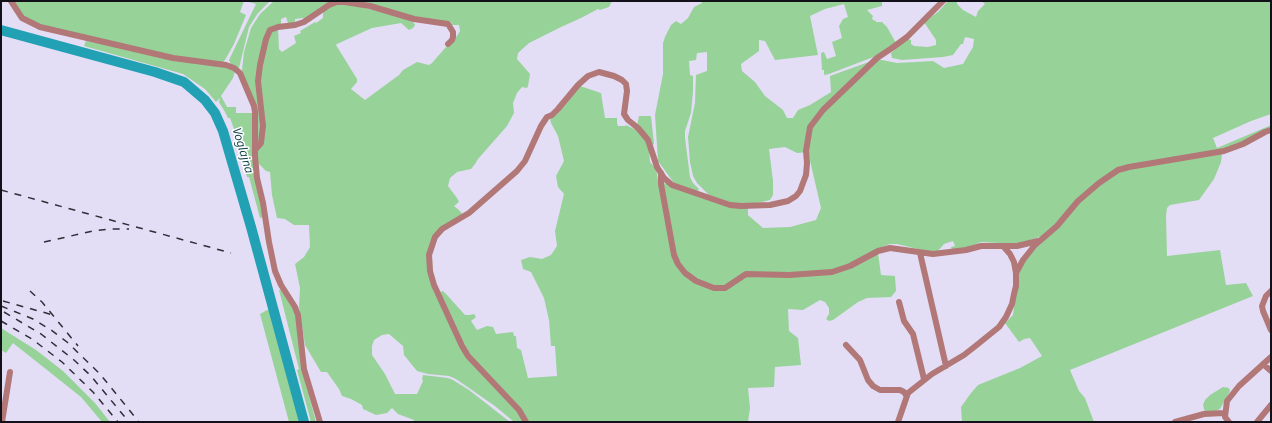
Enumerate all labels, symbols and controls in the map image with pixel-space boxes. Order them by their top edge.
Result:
water label: Voglajna [228,126,256,176]

